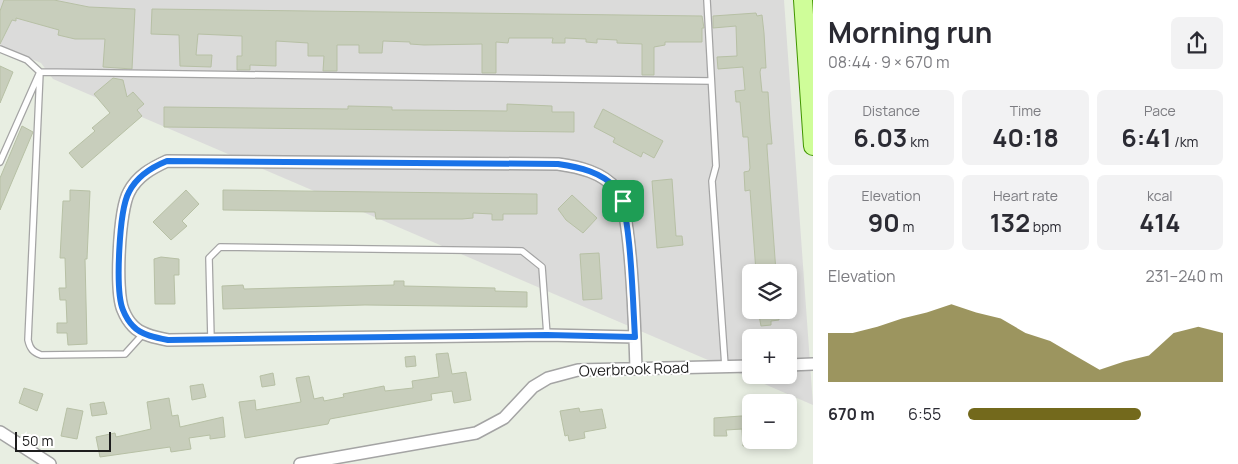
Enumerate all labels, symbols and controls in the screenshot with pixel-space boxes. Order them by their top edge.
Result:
text: Morning run [828,13,992,51]
button: share [1171,17,1223,69]
text: 08:44 · 9 × 670 m [828,51,950,73]
text: Distance [862,101,920,120]
text: Time [1010,101,1041,120]
text: Pace [1144,101,1176,120]
text: 6.03 [853,120,907,155]
text: 40:18 [992,120,1059,155]
text: 6:41 [1121,120,1171,155]
text: km [907,132,929,151]
text: /km [1171,132,1198,151]
pin [602,180,644,222]
text: Elevation [862,186,921,205]
text: Heart rate [993,186,1058,205]
text: kcal [1147,186,1173,205]
icon: arrive [609,187,637,215]
text: 90 [868,205,900,240]
text: 132 [990,205,1030,240]
text: 414 [1139,205,1181,240]
text: m [900,217,915,236]
text: bpm [1030,217,1061,236]
map controls [742,264,797,449]
button: layers [742,264,797,319]
text: Elevation [828,265,896,287]
text: 231–240 m [1145,265,1223,287]
button: + [742,329,797,384]
street label: Overbrook Road [579,357,689,381]
button: − [742,394,797,449]
text: 670 m [828,403,875,425]
text: 6:55 [908,403,941,425]
scale bar [15,429,111,452]
text: 50 m [22,431,53,450]

